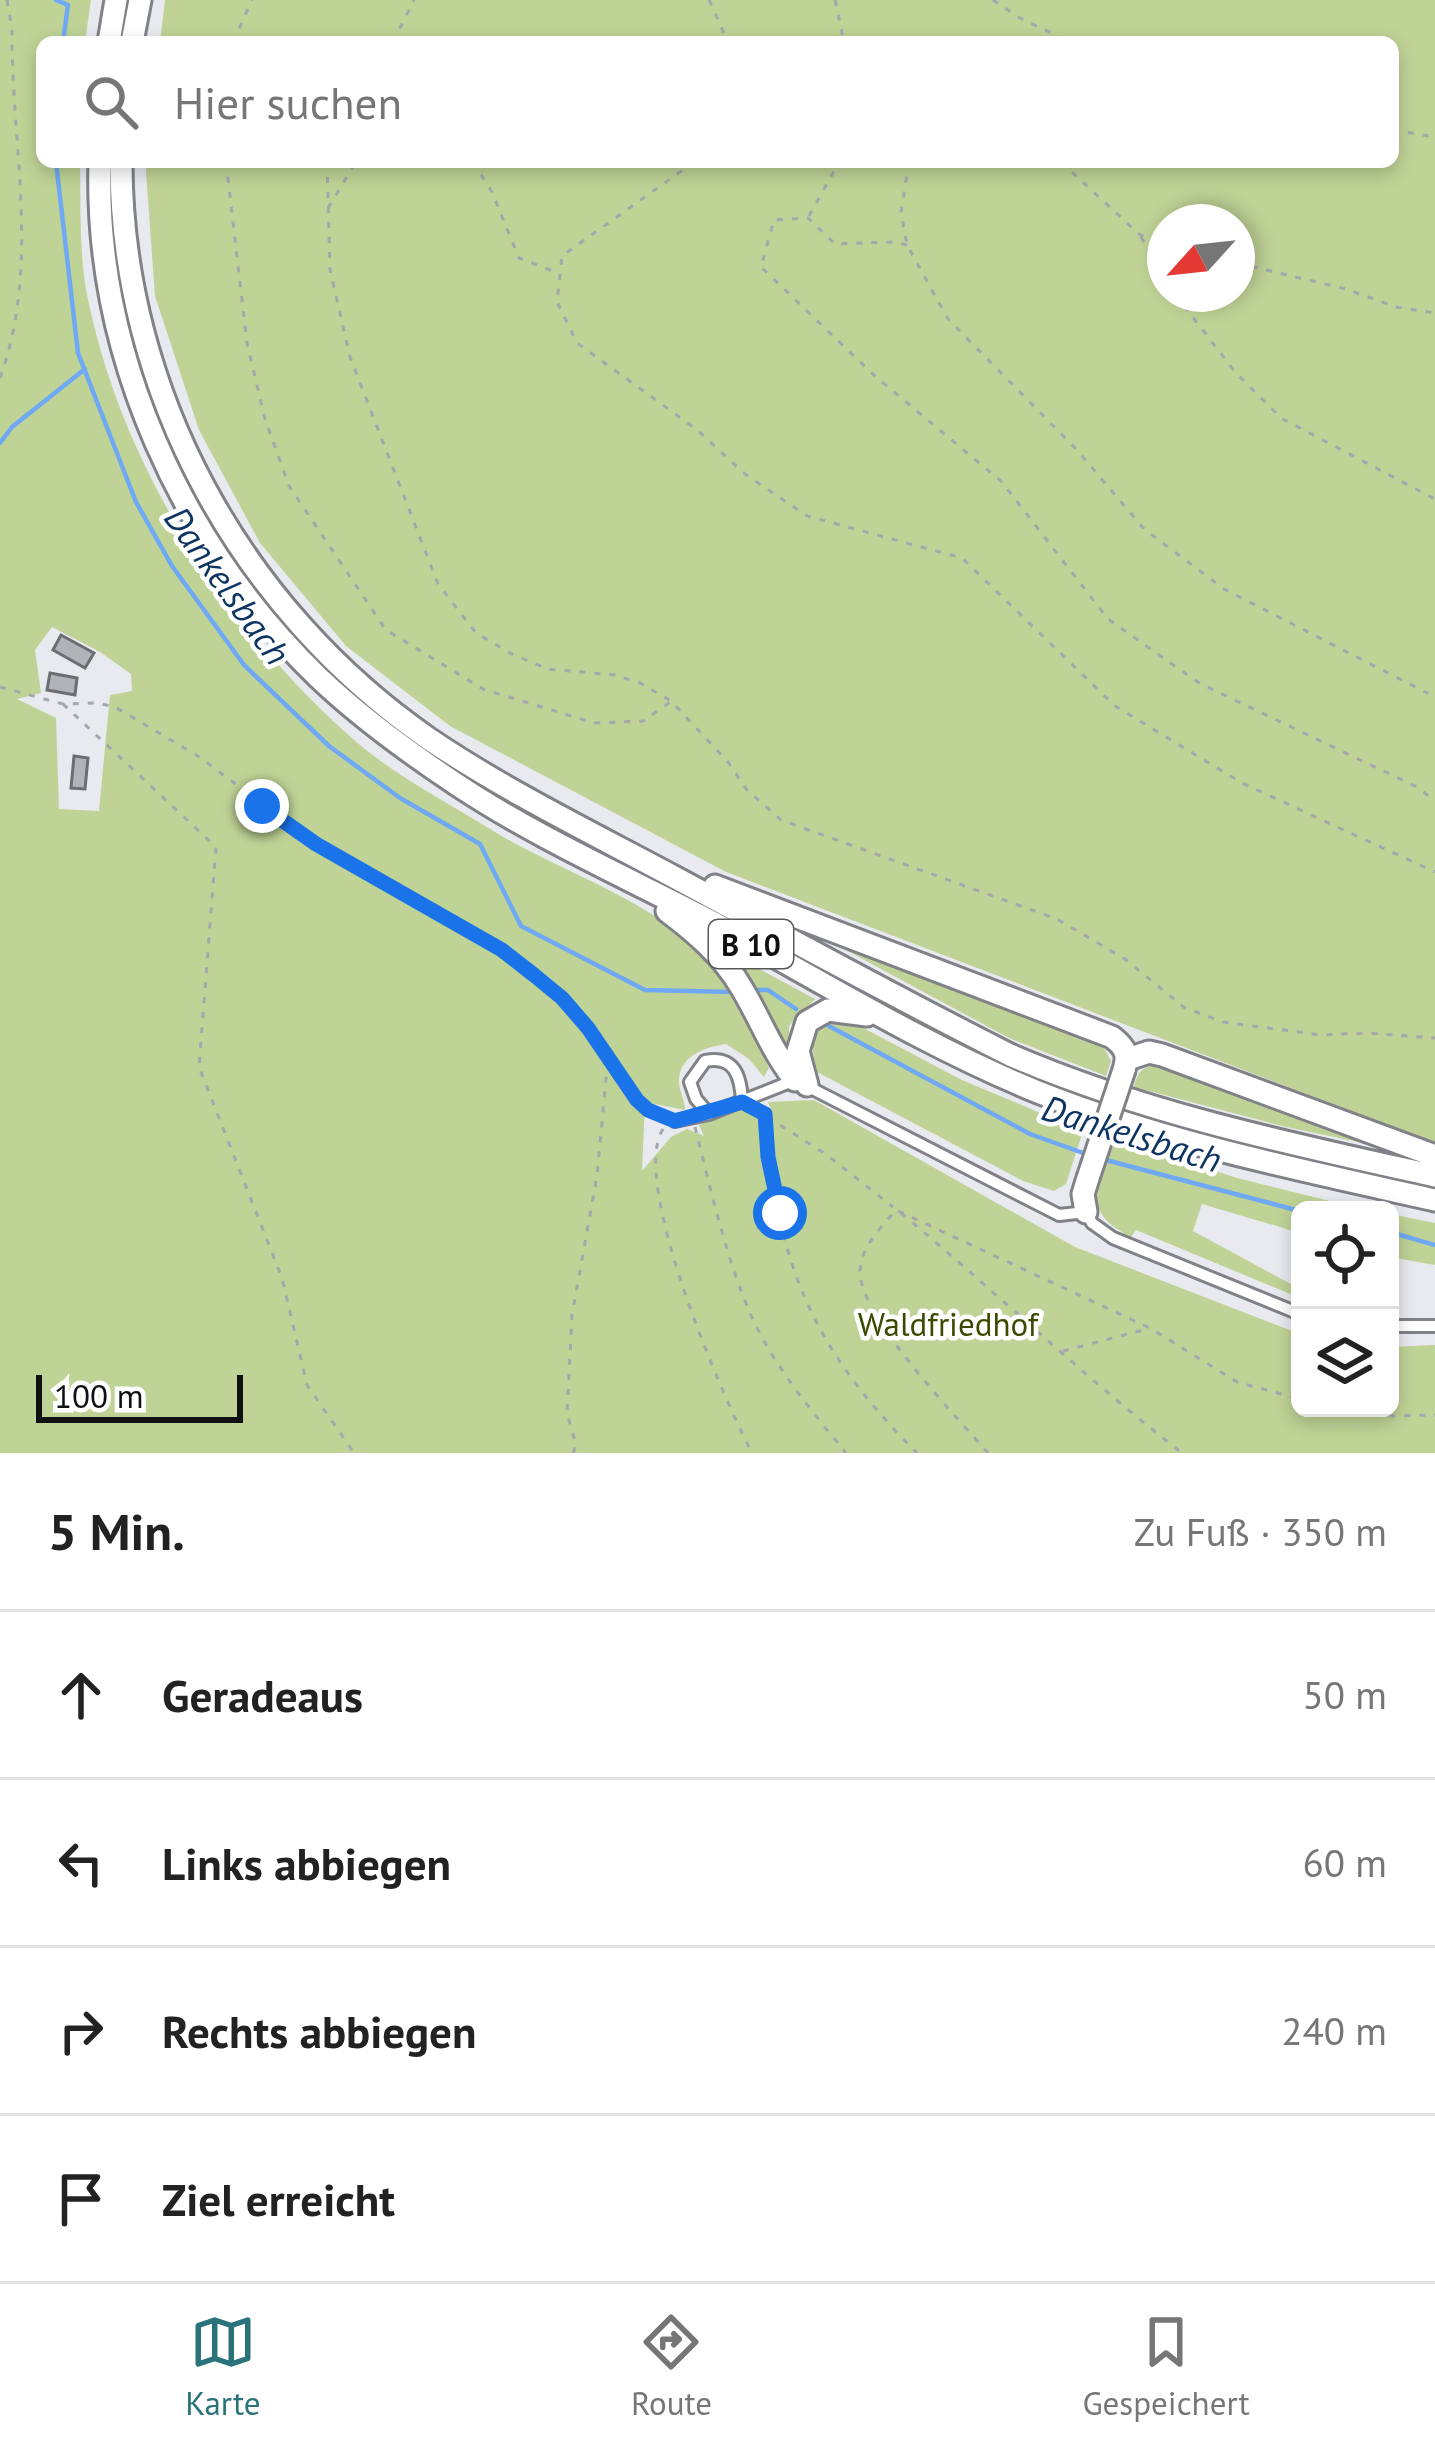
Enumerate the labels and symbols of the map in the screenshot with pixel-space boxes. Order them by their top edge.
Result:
north arrow [1147,204,1255,312]
water label: Dankelsbach [155,496,301,674]
route end [235,779,289,833]
road number: B 10 [709,920,793,968]
water label: Dankelsbach [1037,1083,1227,1183]
route start [753,1186,807,1240]
park label: Waldfriedhof [858,1302,1040,1345]
scale bar [36,1369,243,1422]

